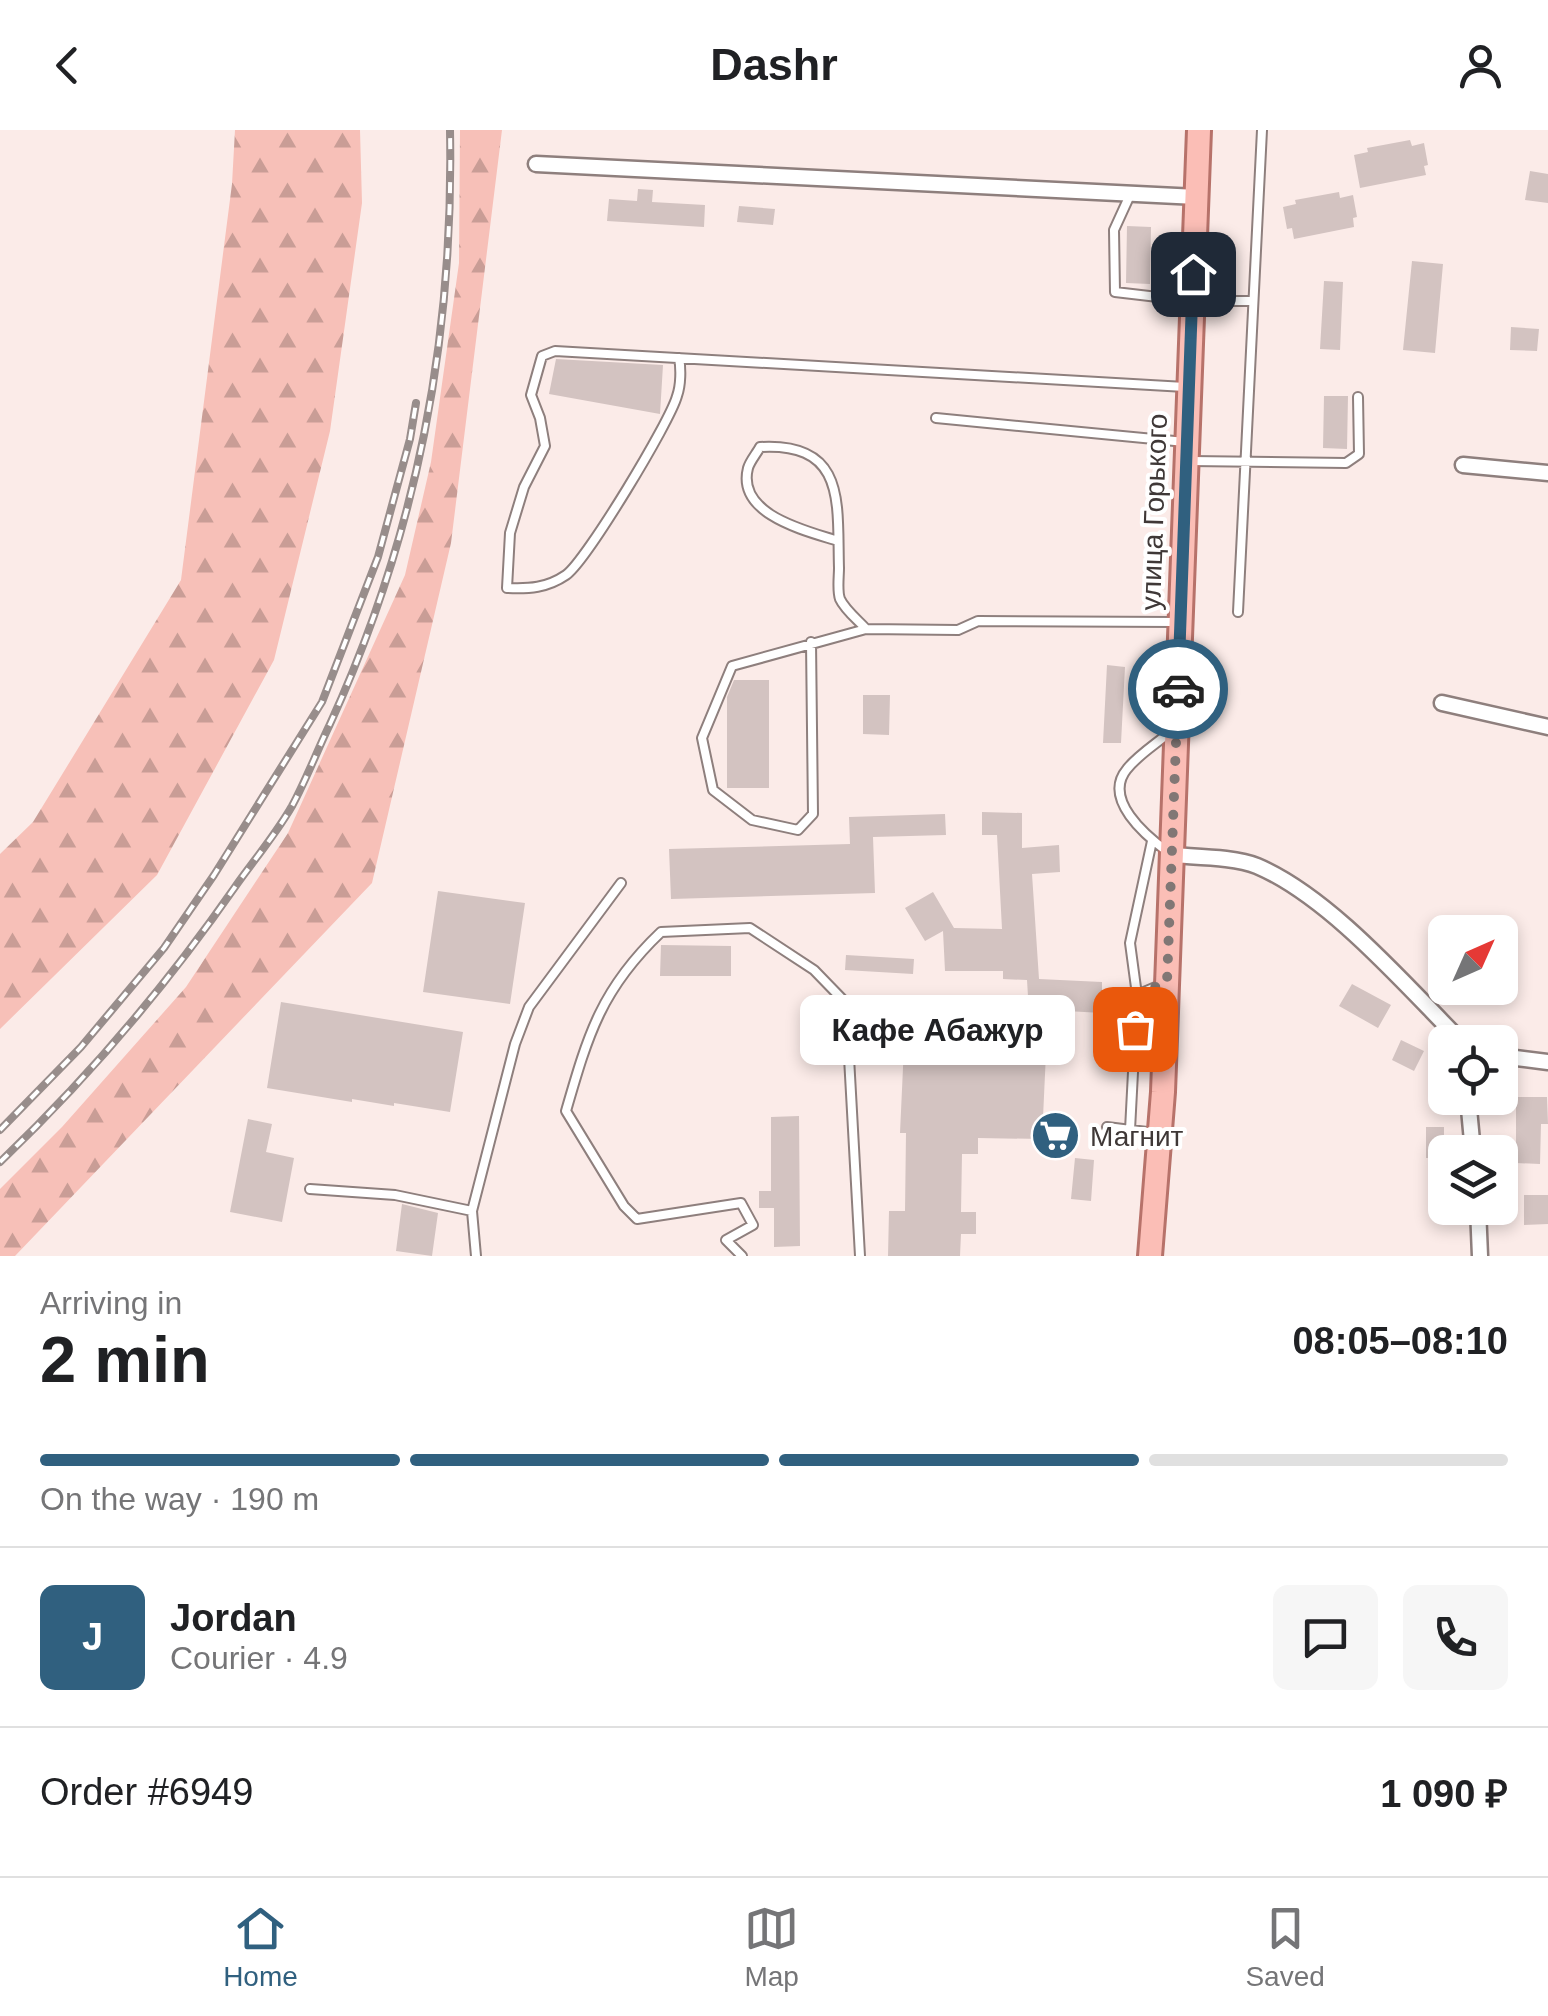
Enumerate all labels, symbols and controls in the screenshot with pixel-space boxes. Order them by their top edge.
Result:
icon: back [40,38,95,93]
icon: person [1453,38,1508,93]
text: Dashr [710,39,838,90]
pin [1151,232,1236,317]
icon: home [1166,247,1221,302]
street label: улица Горького [1135,413,1173,611]
courier [1128,639,1228,739]
icon: car [1151,662,1206,717]
north arrow [1428,915,1518,1005]
map controls [1428,915,1518,1225]
pin [1093,987,1178,1072]
callout: Кафе Абажур [800,994,1075,1064]
icon: bag [1108,1002,1163,1057]
text: Кафе Абажур [832,1012,1043,1048]
button: locate [1428,1025,1518,1115]
supermarket icon: Магнит [1029,1110,1081,1162]
place label: Магнит [1090,1121,1184,1152]
button: layers [1428,1135,1518,1225]
text: Arriving in [40,1285,182,1321]
text: 08:05–08:10 [1292,1320,1508,1362]
text: 2 min [40,1323,210,1396]
text: On the way · 190 m [40,1481,319,1517]
button: chat [1273,1585,1378,1690]
button: phone [1403,1585,1508,1690]
text: Jordan [170,1597,297,1639]
text: J [82,1616,103,1658]
text: Courier · 4.9 [170,1640,348,1676]
text: Order #6949 [40,1771,253,1813]
text: 1 090 ₽ [1380,1773,1508,1815]
tab: Home [223,1901,298,1993]
tab: Map [744,1901,799,1993]
tab: Saved [1245,1901,1325,1993]

